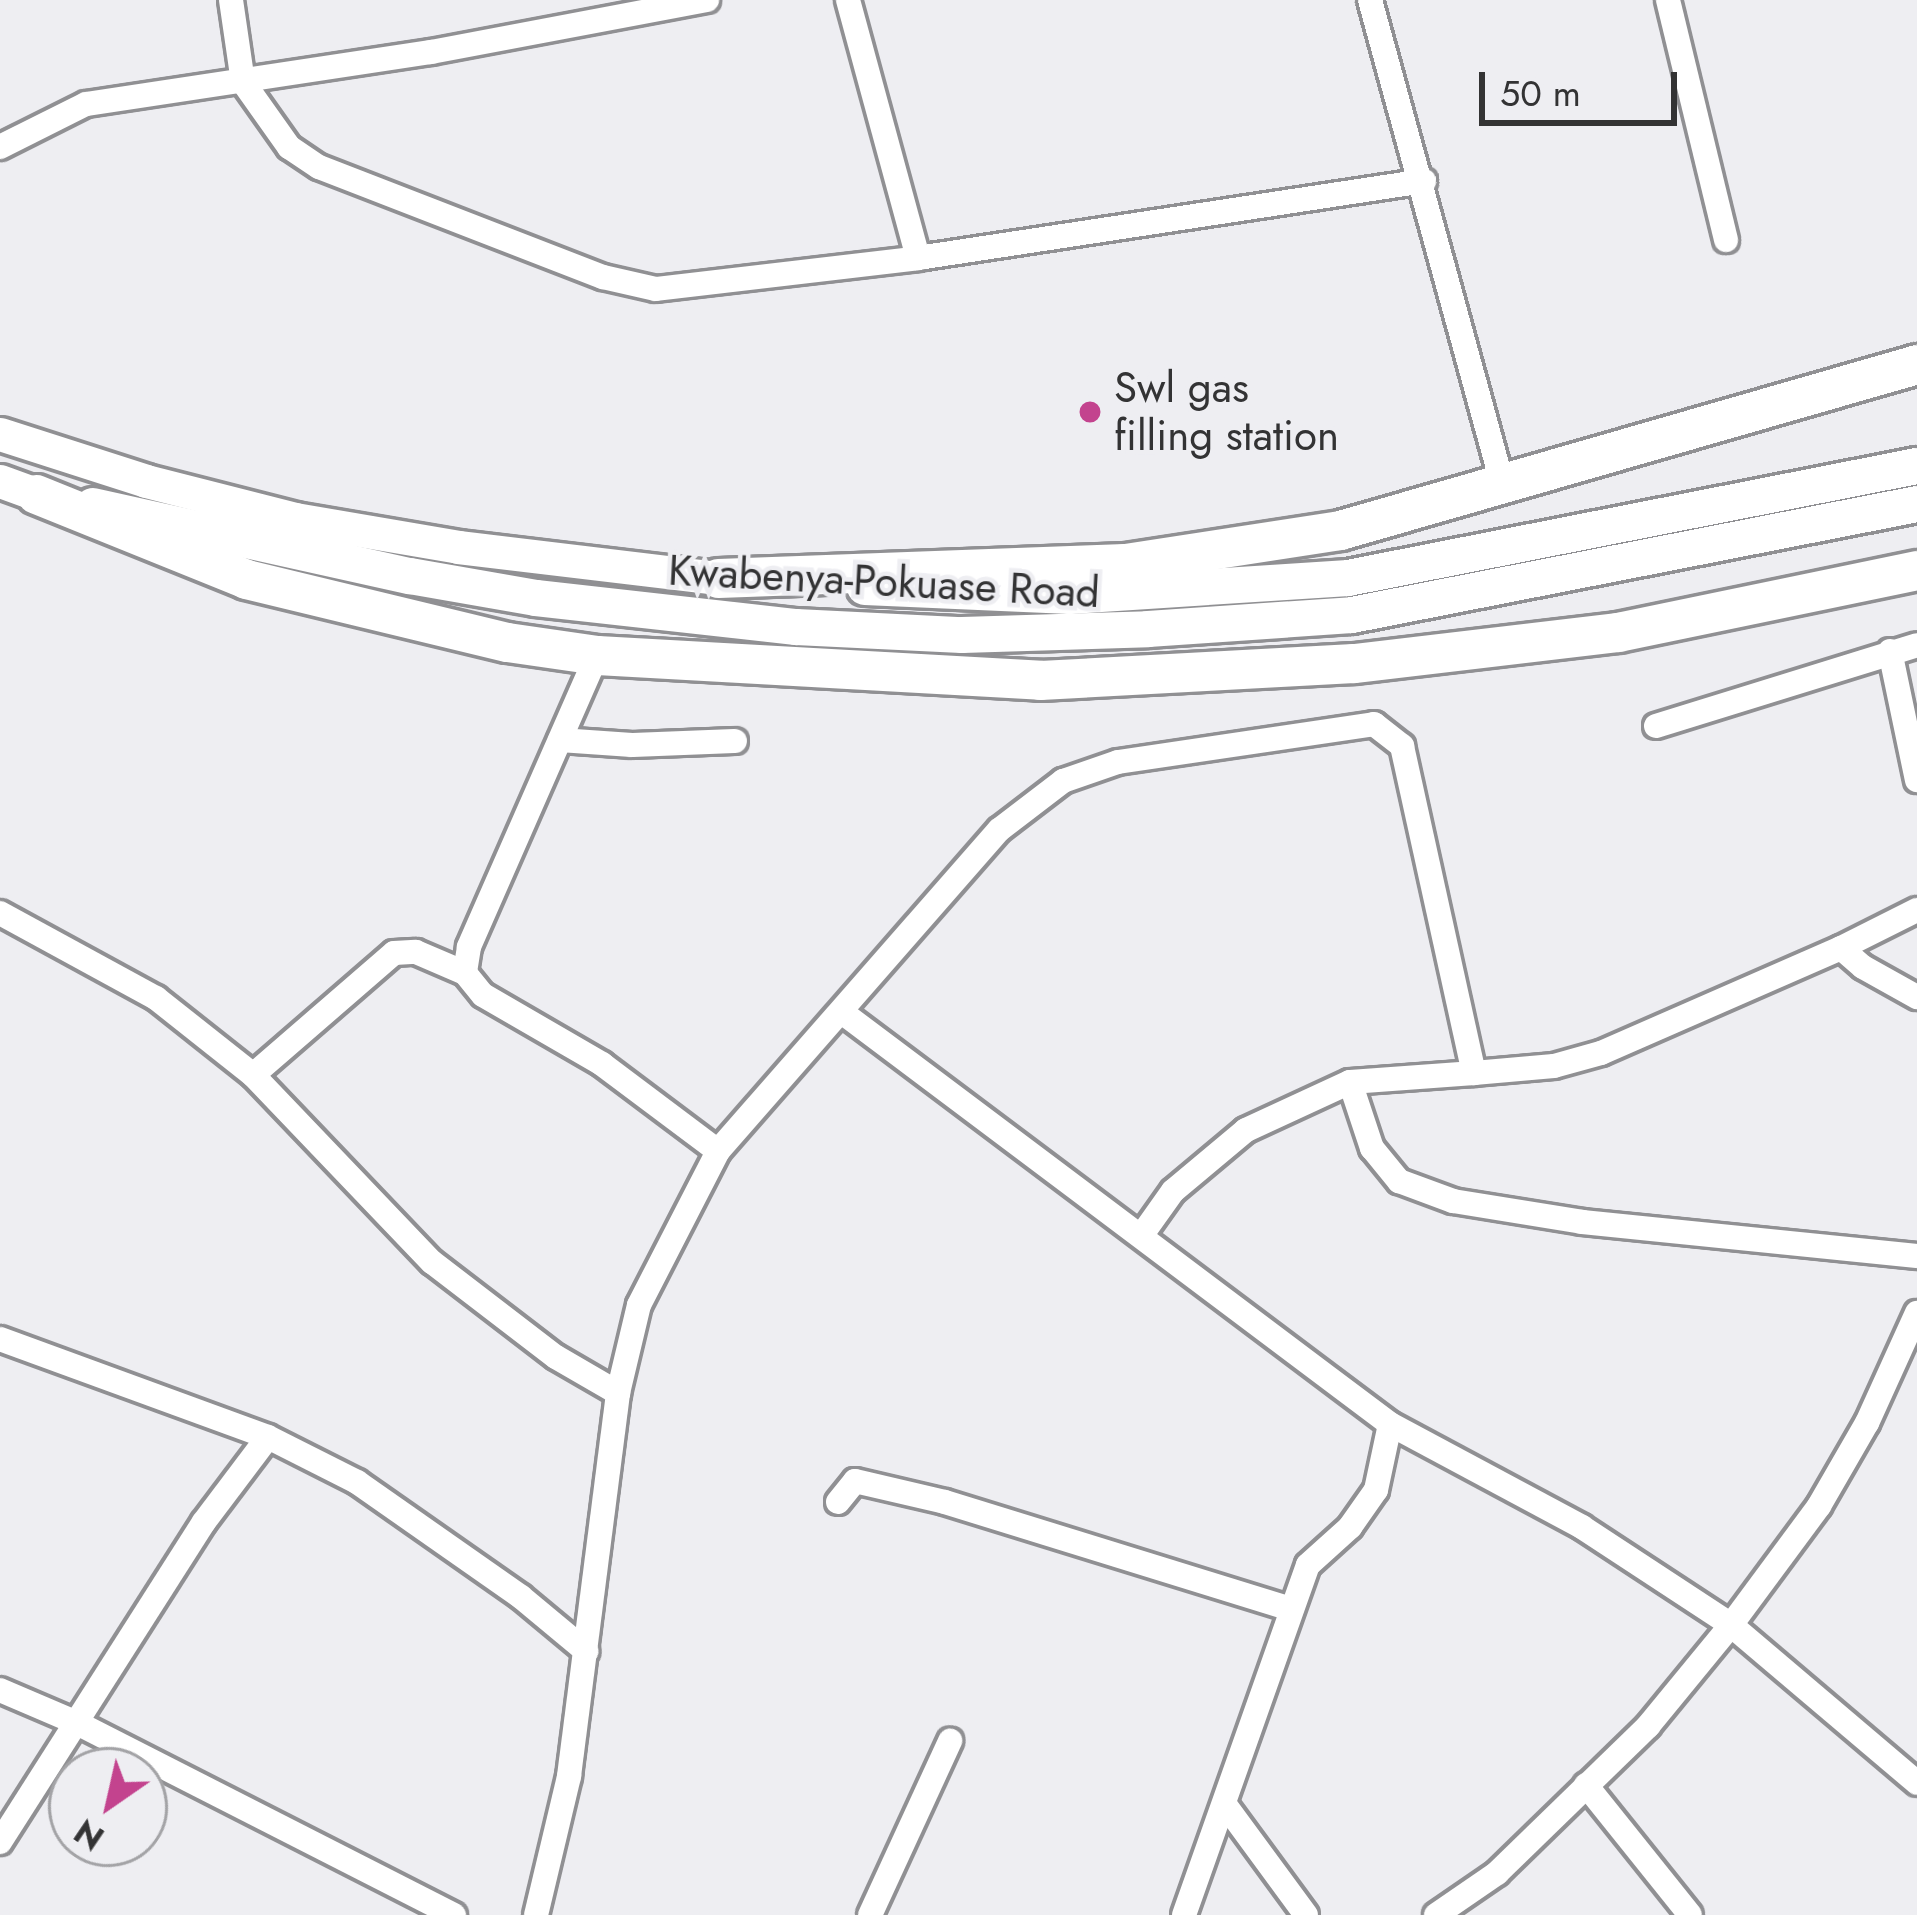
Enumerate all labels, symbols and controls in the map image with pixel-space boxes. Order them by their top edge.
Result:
scale bar [1485,48,1683,122]
text: 50 m [1500,67,1581,119]
place label: Swl gas filling station [1114,363,1339,462]
marker: Swl gas filling station [1077,399,1103,425]
street label: Kwabenya-Pokuase Road [667,546,1101,618]
north arrow [48,1747,168,1867]
text: N [65,1808,113,1862]

